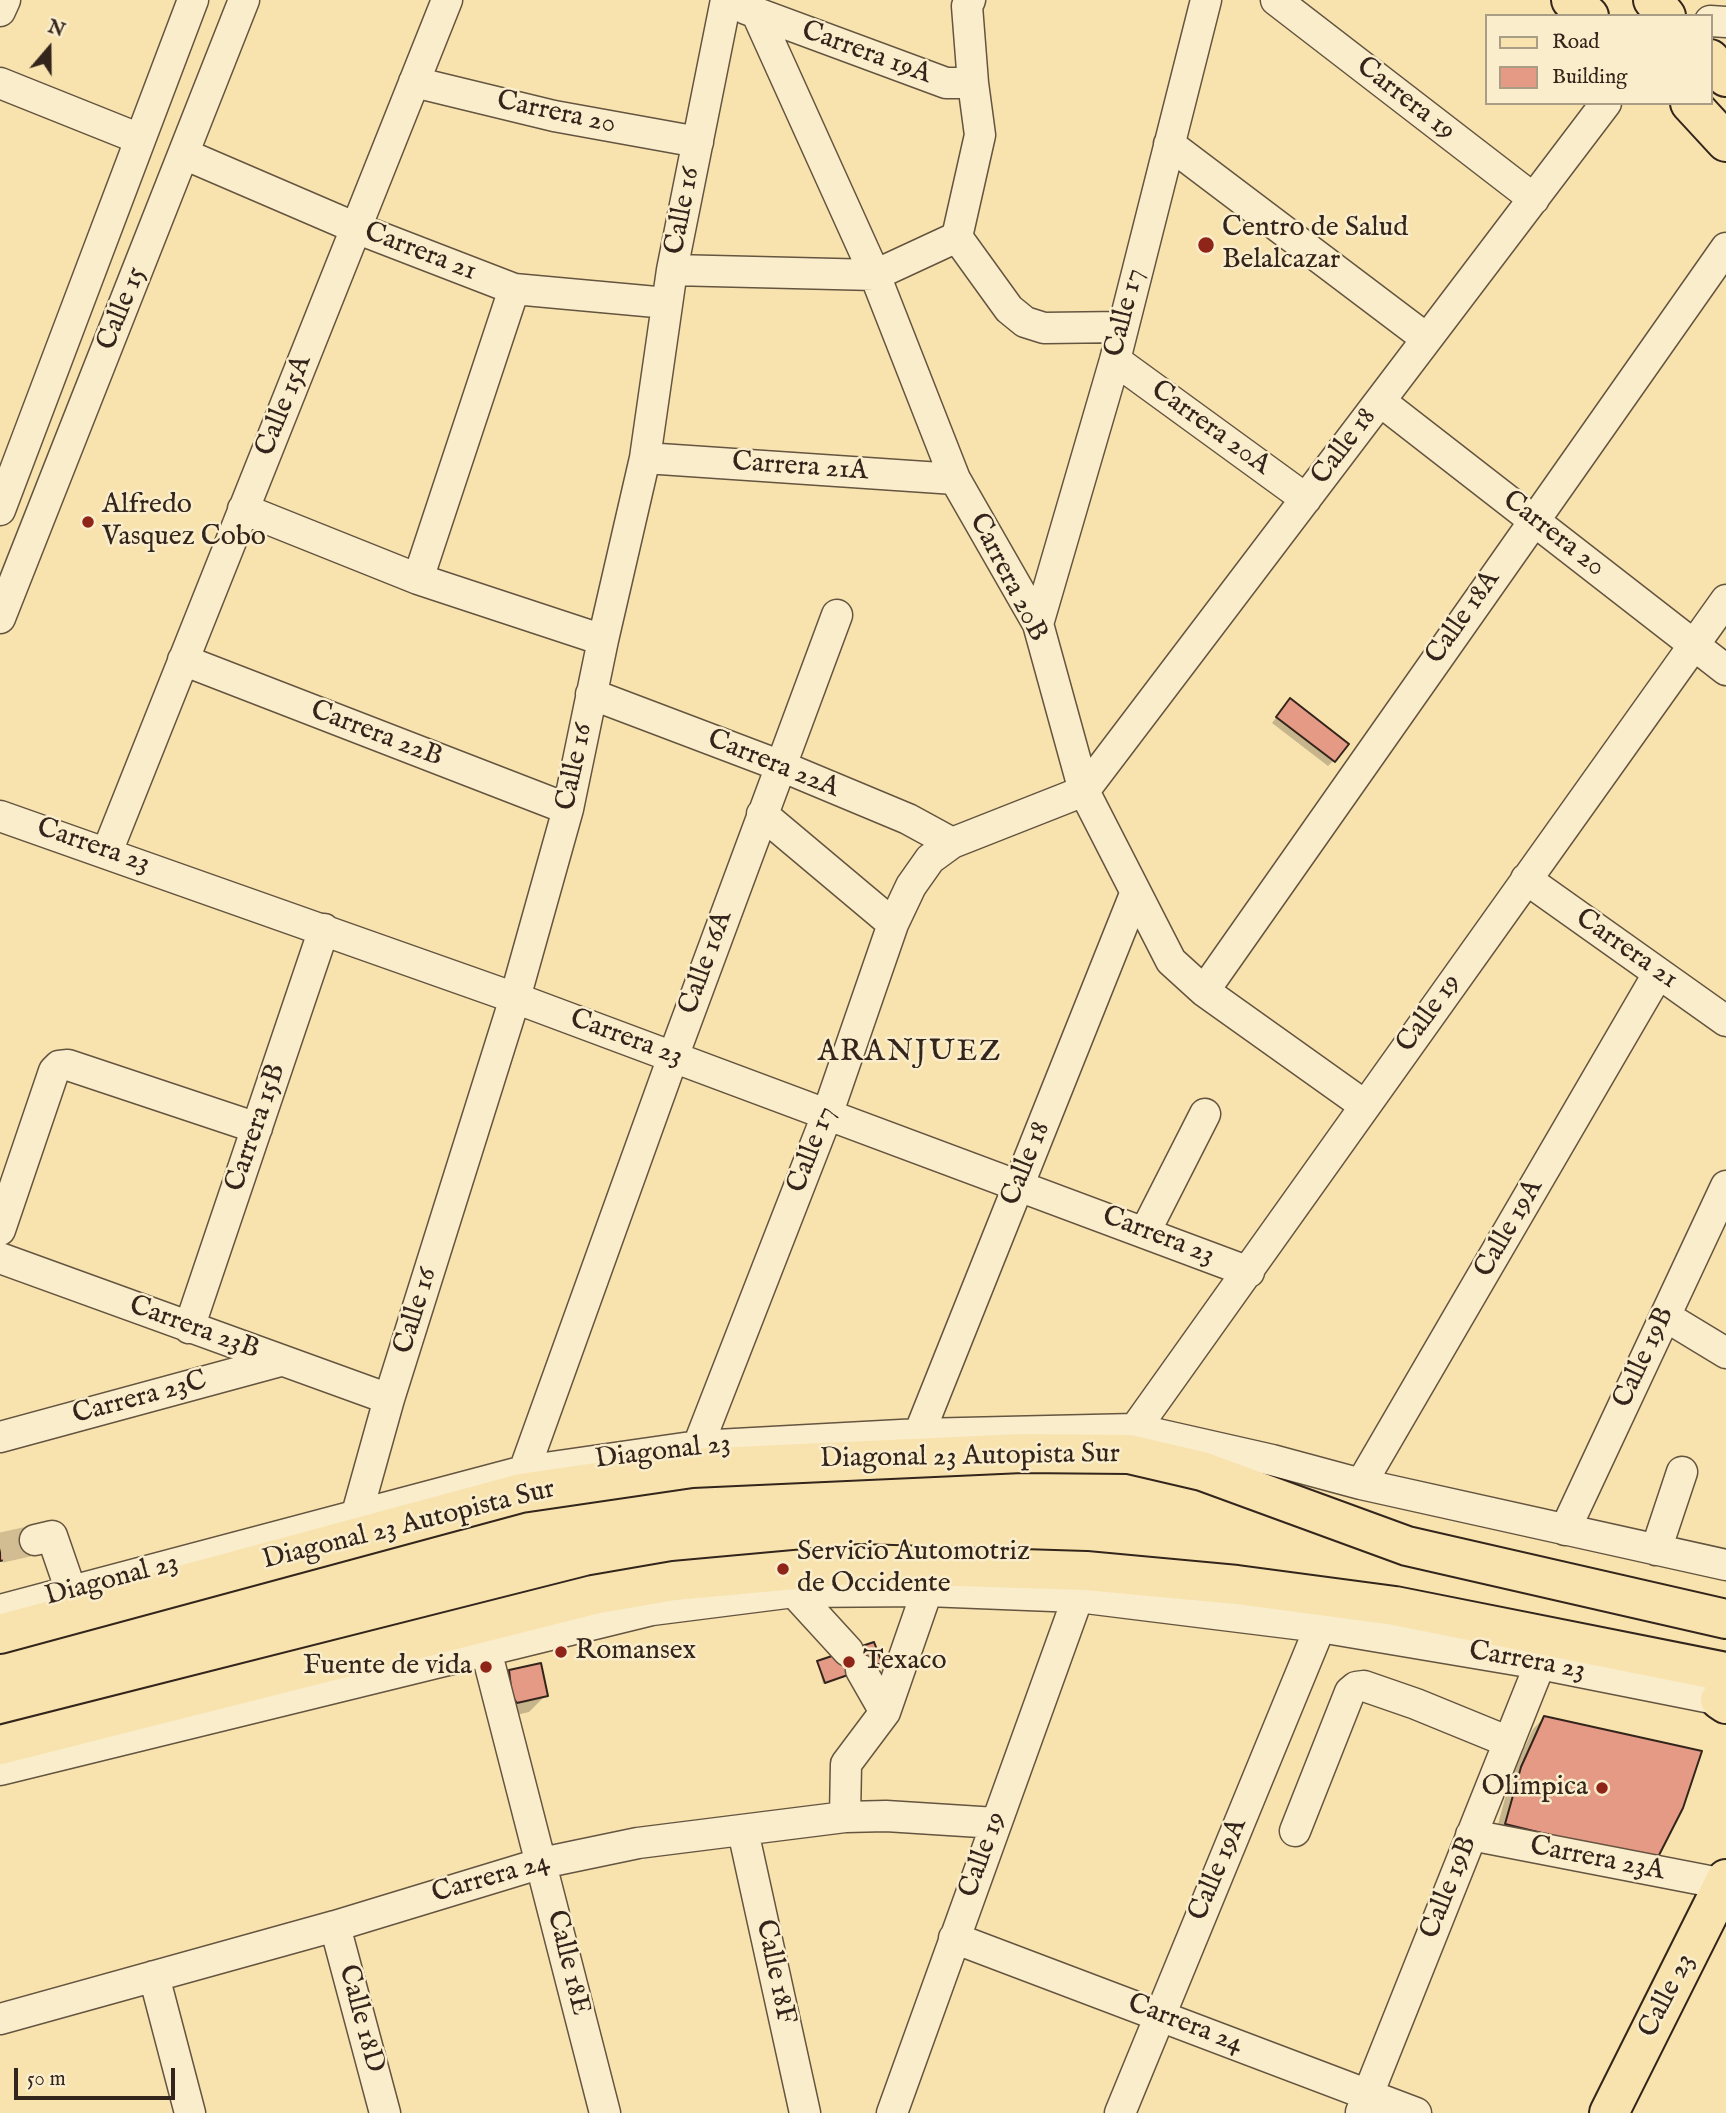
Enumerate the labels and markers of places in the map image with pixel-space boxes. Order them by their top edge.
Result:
place label: Centro de Salud Belalcazar [1222,212,1408,278]
marker: Centro de Salud Belalcazar [1196,235,1216,255]
place label: Alfredo Vasquez Cobo [102,489,266,555]
marker: Alfredo Vasquez Cobo [80,514,96,530]
place label: Servicio Automotriz de Occidente [797,1536,1030,1602]
marker: Servicio Automotriz de Occidente [775,1561,791,1577]
place label: Romansex [575,1635,696,1669]
marker: Romansex [553,1644,569,1660]
place label: Texaco [863,1645,947,1679]
place label: Fuente de vida [303,1650,472,1684]
marker: Texaco [841,1654,857,1670]
marker: Fuente de vida [478,1659,494,1675]
place label: Olimpica [1481,1771,1588,1805]
marker: Olimpica [1594,1780,1610,1796]

